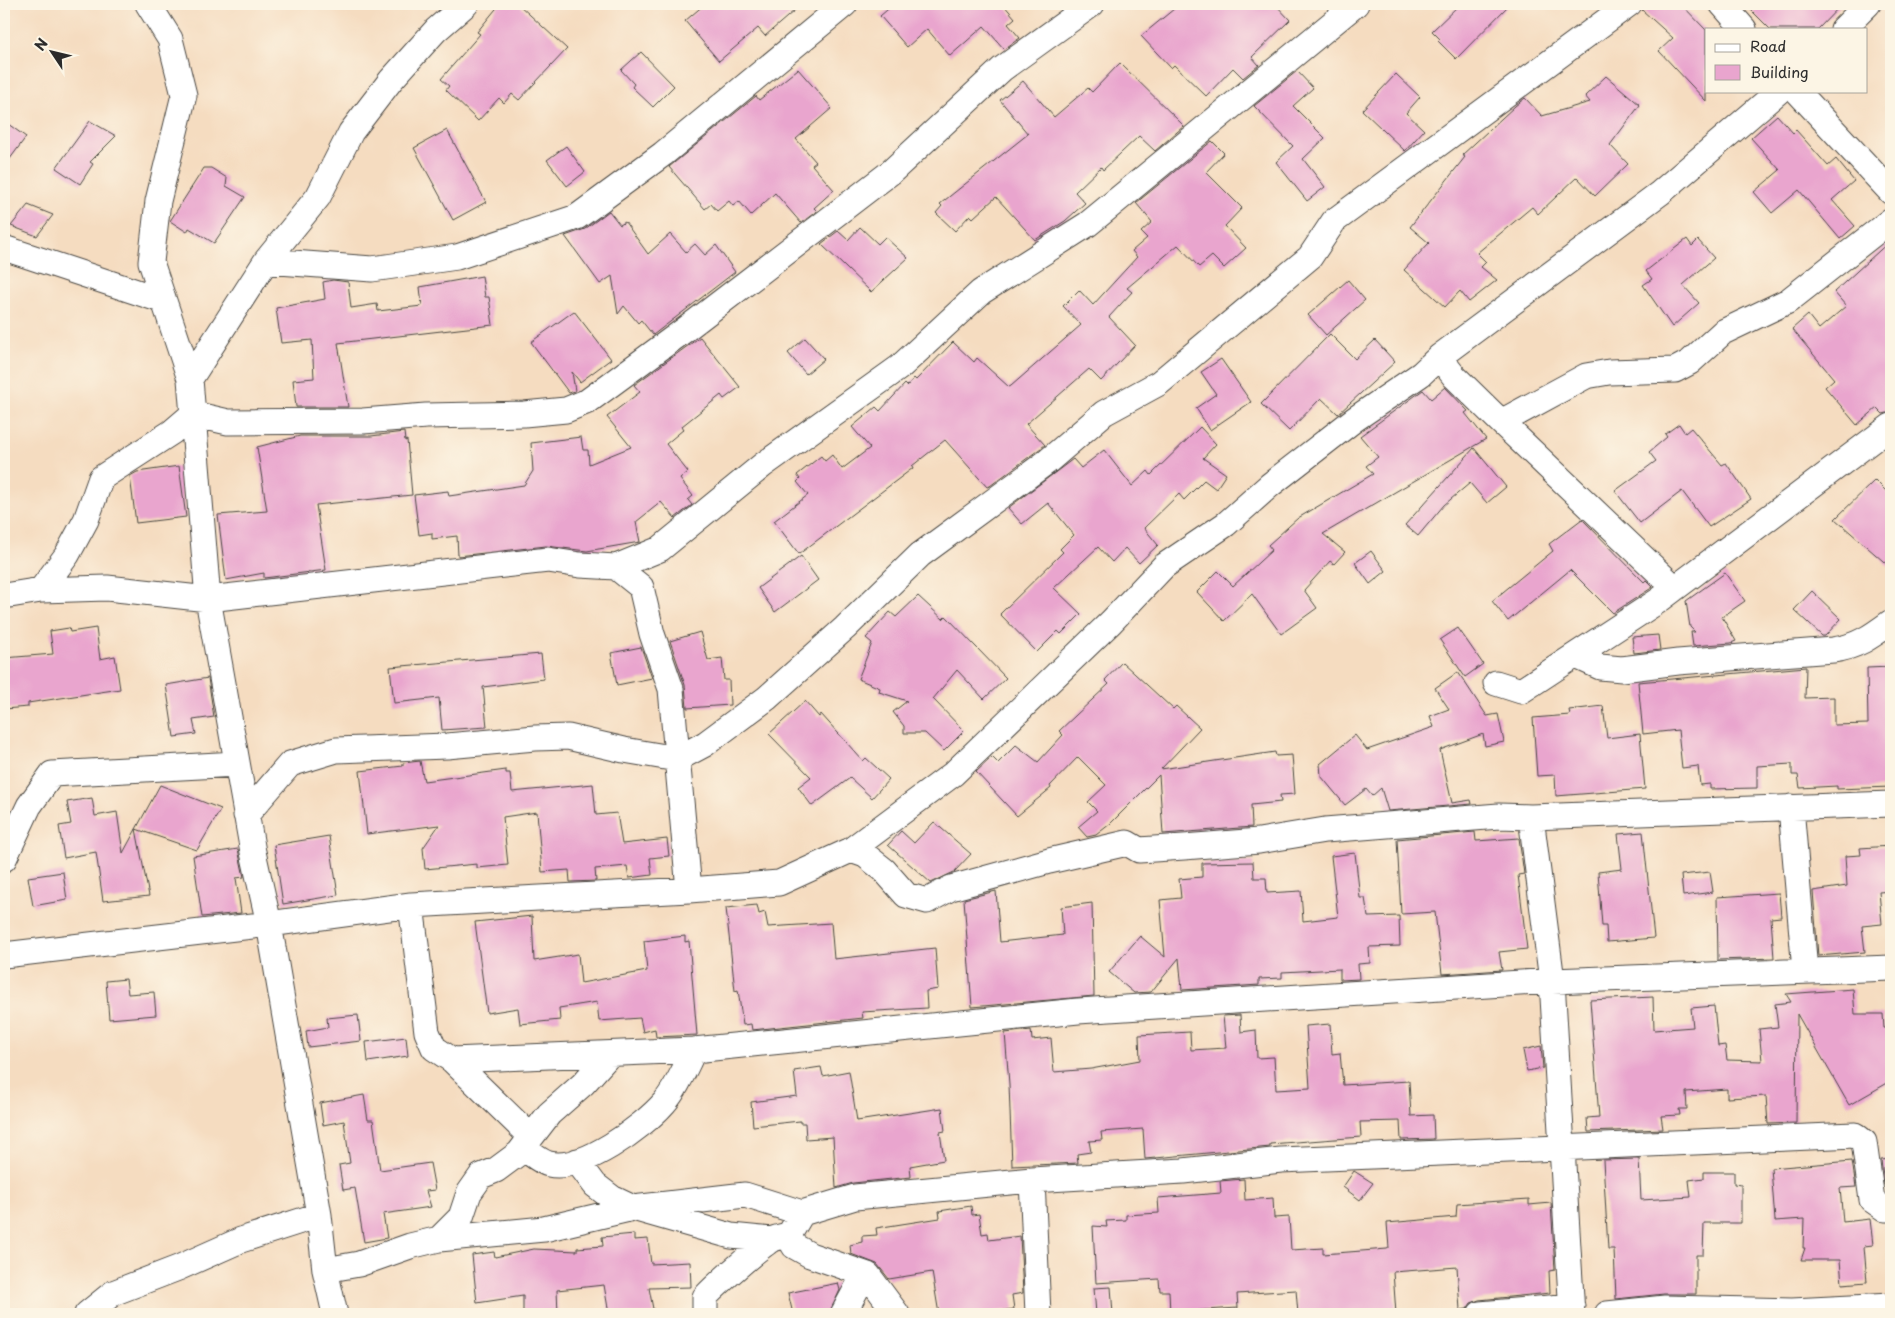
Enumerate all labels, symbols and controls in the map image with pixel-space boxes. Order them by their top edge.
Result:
north arrow [28,28,78,78]
legend [1705,28,1868,92]
text: N [29,34,53,55]
text: Road [1750,34,1786,57]
text: Building [1750,60,1809,83]

